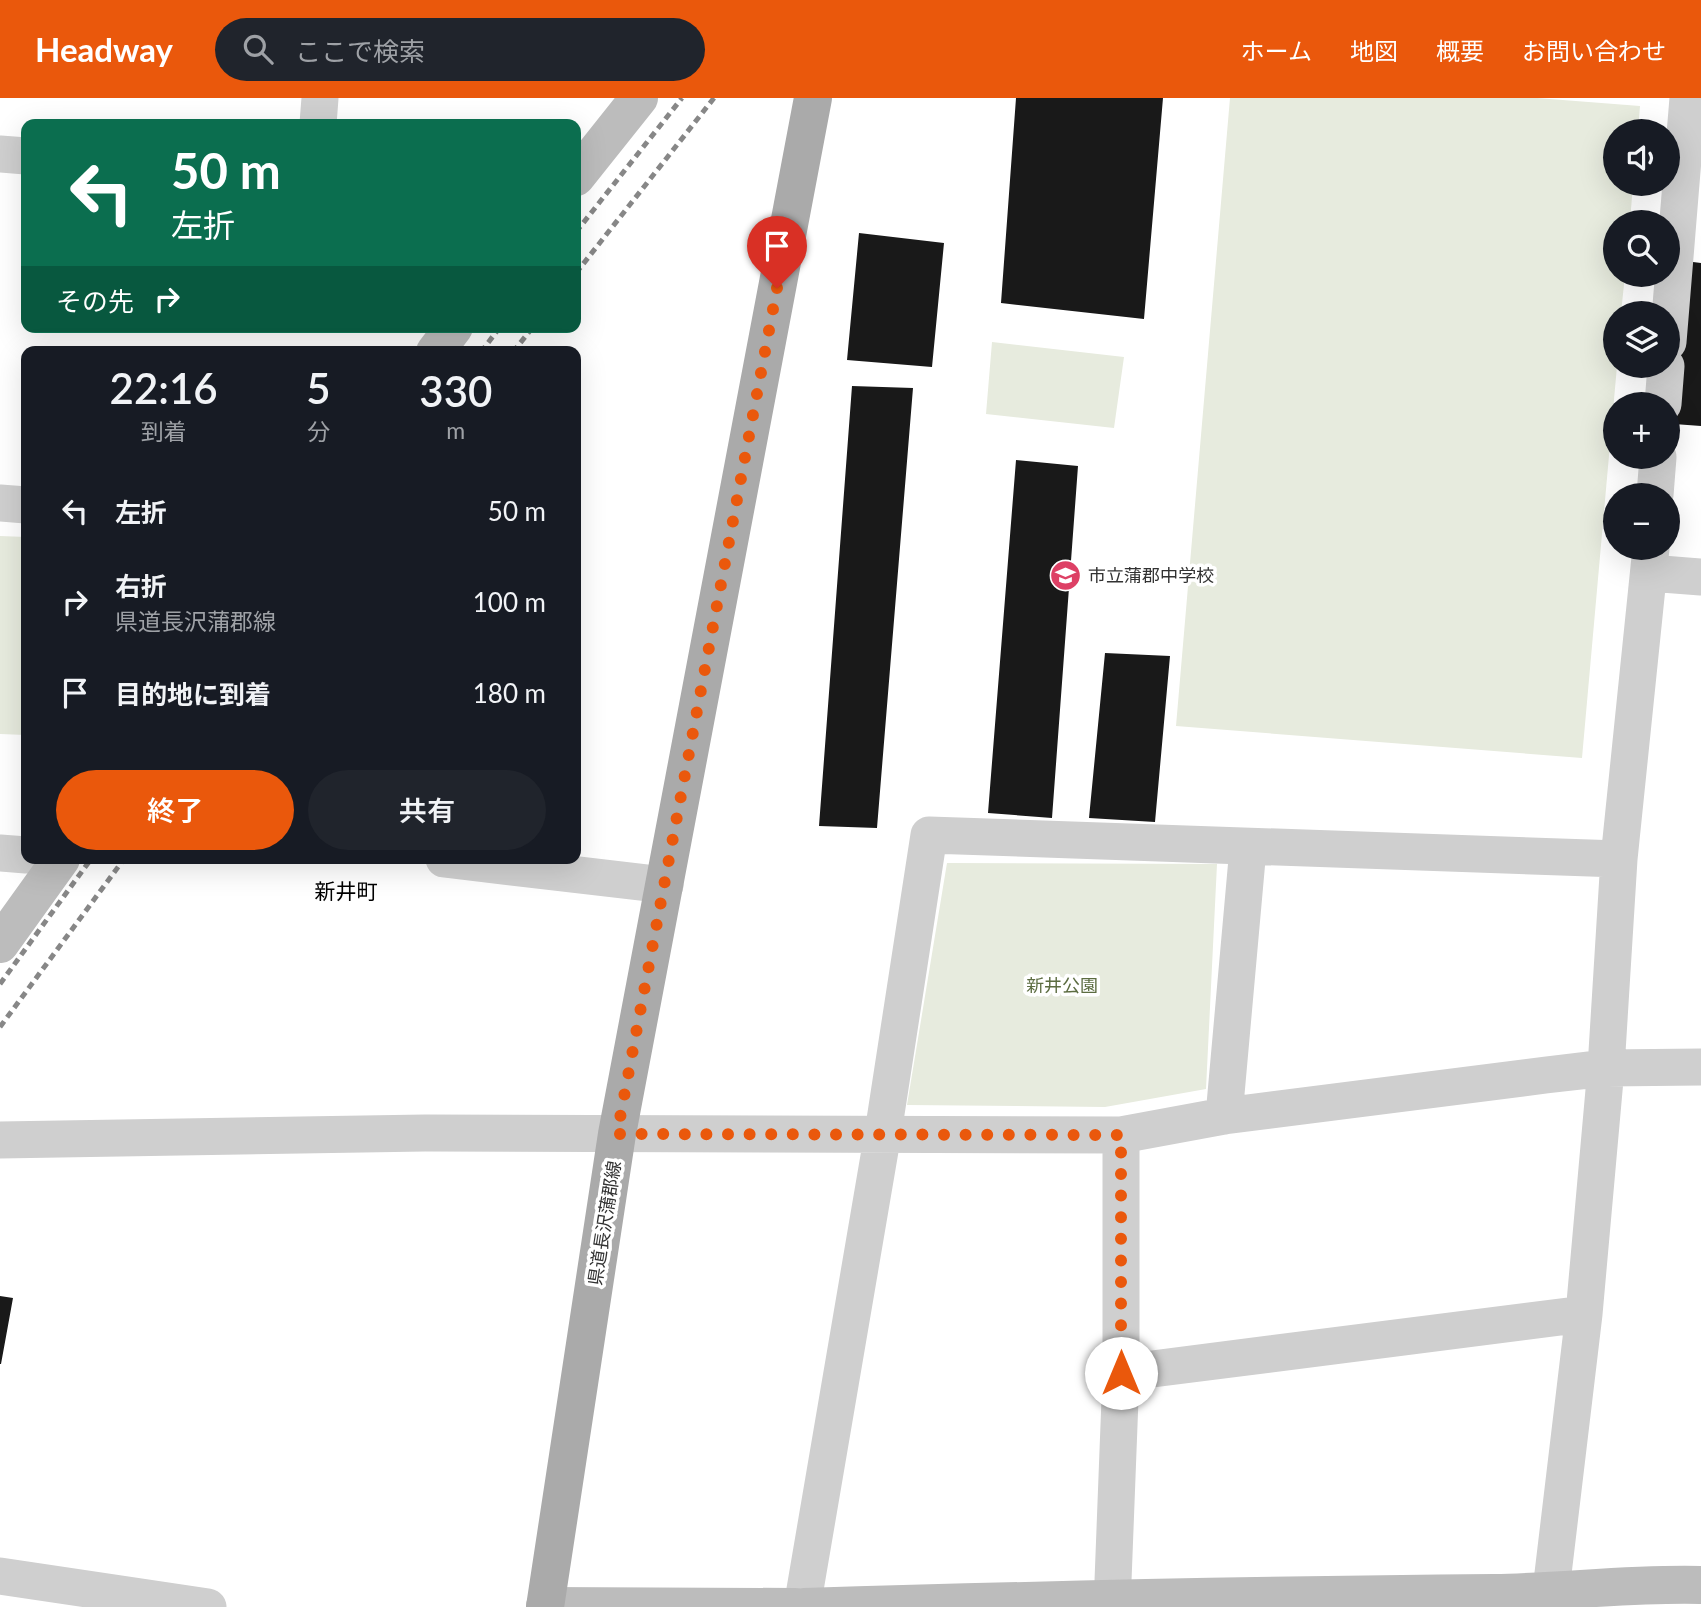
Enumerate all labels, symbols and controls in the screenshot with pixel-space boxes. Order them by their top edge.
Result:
search box [215,18,705,81]
text: Headway [35,29,173,69]
icon: search [239,30,277,68]
text: ここで検索 [295,35,425,67]
text: ホーム [1241,36,1312,65]
text: 地図 [1350,36,1398,65]
text: 概要 [1436,36,1484,65]
text: お問い合わせ [1522,36,1666,65]
map controls [1603,119,1680,560]
button: sound [1603,119,1680,196]
text: 50 m [171,141,281,199]
icon: left [56,147,147,238]
text: 左折 [171,205,235,244]
button: search [1603,210,1680,287]
pin [747,216,807,288]
icon: arrive [758,227,796,265]
icon: right [148,280,186,318]
text: その先 [56,285,134,317]
button: layers [1603,301,1680,378]
text: 22:16 [110,363,218,413]
text: 5 [306,363,331,413]
text: 330 [419,366,492,416]
button: + [1603,392,1680,469]
text: m [446,416,465,444]
text: 到着 [141,417,187,445]
text: 分 [307,417,330,445]
button: − [1603,483,1680,560]
icon: left [56,492,94,530]
text: 50 m [488,495,546,527]
text: 左折 [115,496,167,528]
school or university icon: 市立蒲郡中学校 [1048,558,1082,592]
place label: 市立蒲郡中学校 [1088,564,1214,586]
text: 右折 [115,570,167,602]
icon: right [56,583,94,621]
text: 100 m [473,586,546,618]
text: 県道長沢蒲郡線 [115,607,276,635]
icon: arrive [56,674,94,712]
text: 180 m [473,677,546,709]
text: 目的地に到着 [115,678,271,710]
button: 終了 [56,770,294,850]
button: 共有 [308,770,546,850]
district label: 新井町 [315,878,378,903]
park label: 新井公園 [1026,974,1098,996]
street label: 県道長沢蒲郡線 [583,1159,625,1287]
position arrow [1084,1336,1158,1410]

